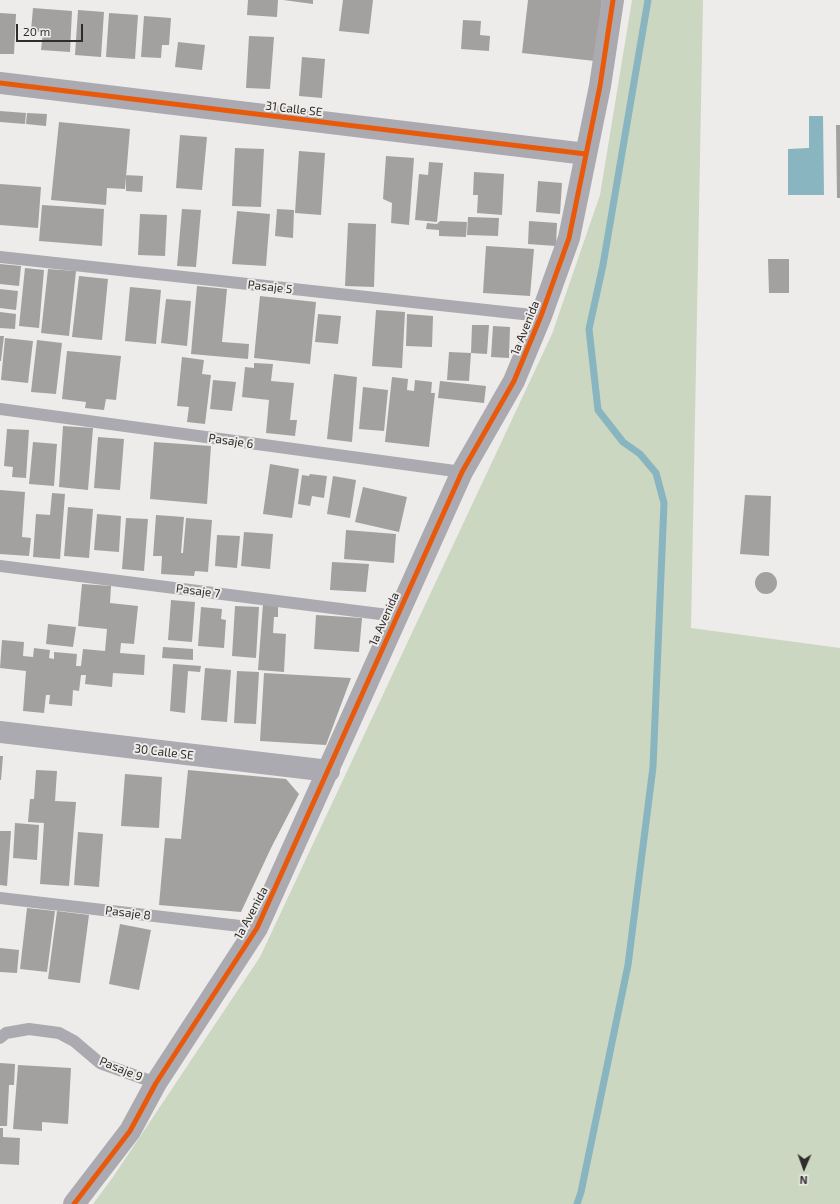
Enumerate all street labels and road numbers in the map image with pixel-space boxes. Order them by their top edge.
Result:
street label: 31 Calle SE [265,98,323,120]
street label: Pasaje 5 [247,277,293,297]
street label: 1a Avenida [508,299,542,357]
street label: Pasaje 6 [208,431,254,451]
street label: Pasaje 7 [175,581,221,601]
street label: 1a Avenida [366,590,402,648]
street label: 30 Calle SE [133,741,195,763]
street label: 1a Avenida [231,884,271,942]
street label: Pasaje 8 [104,903,152,923]
street label: Pasaje 9 [97,1054,145,1084]

